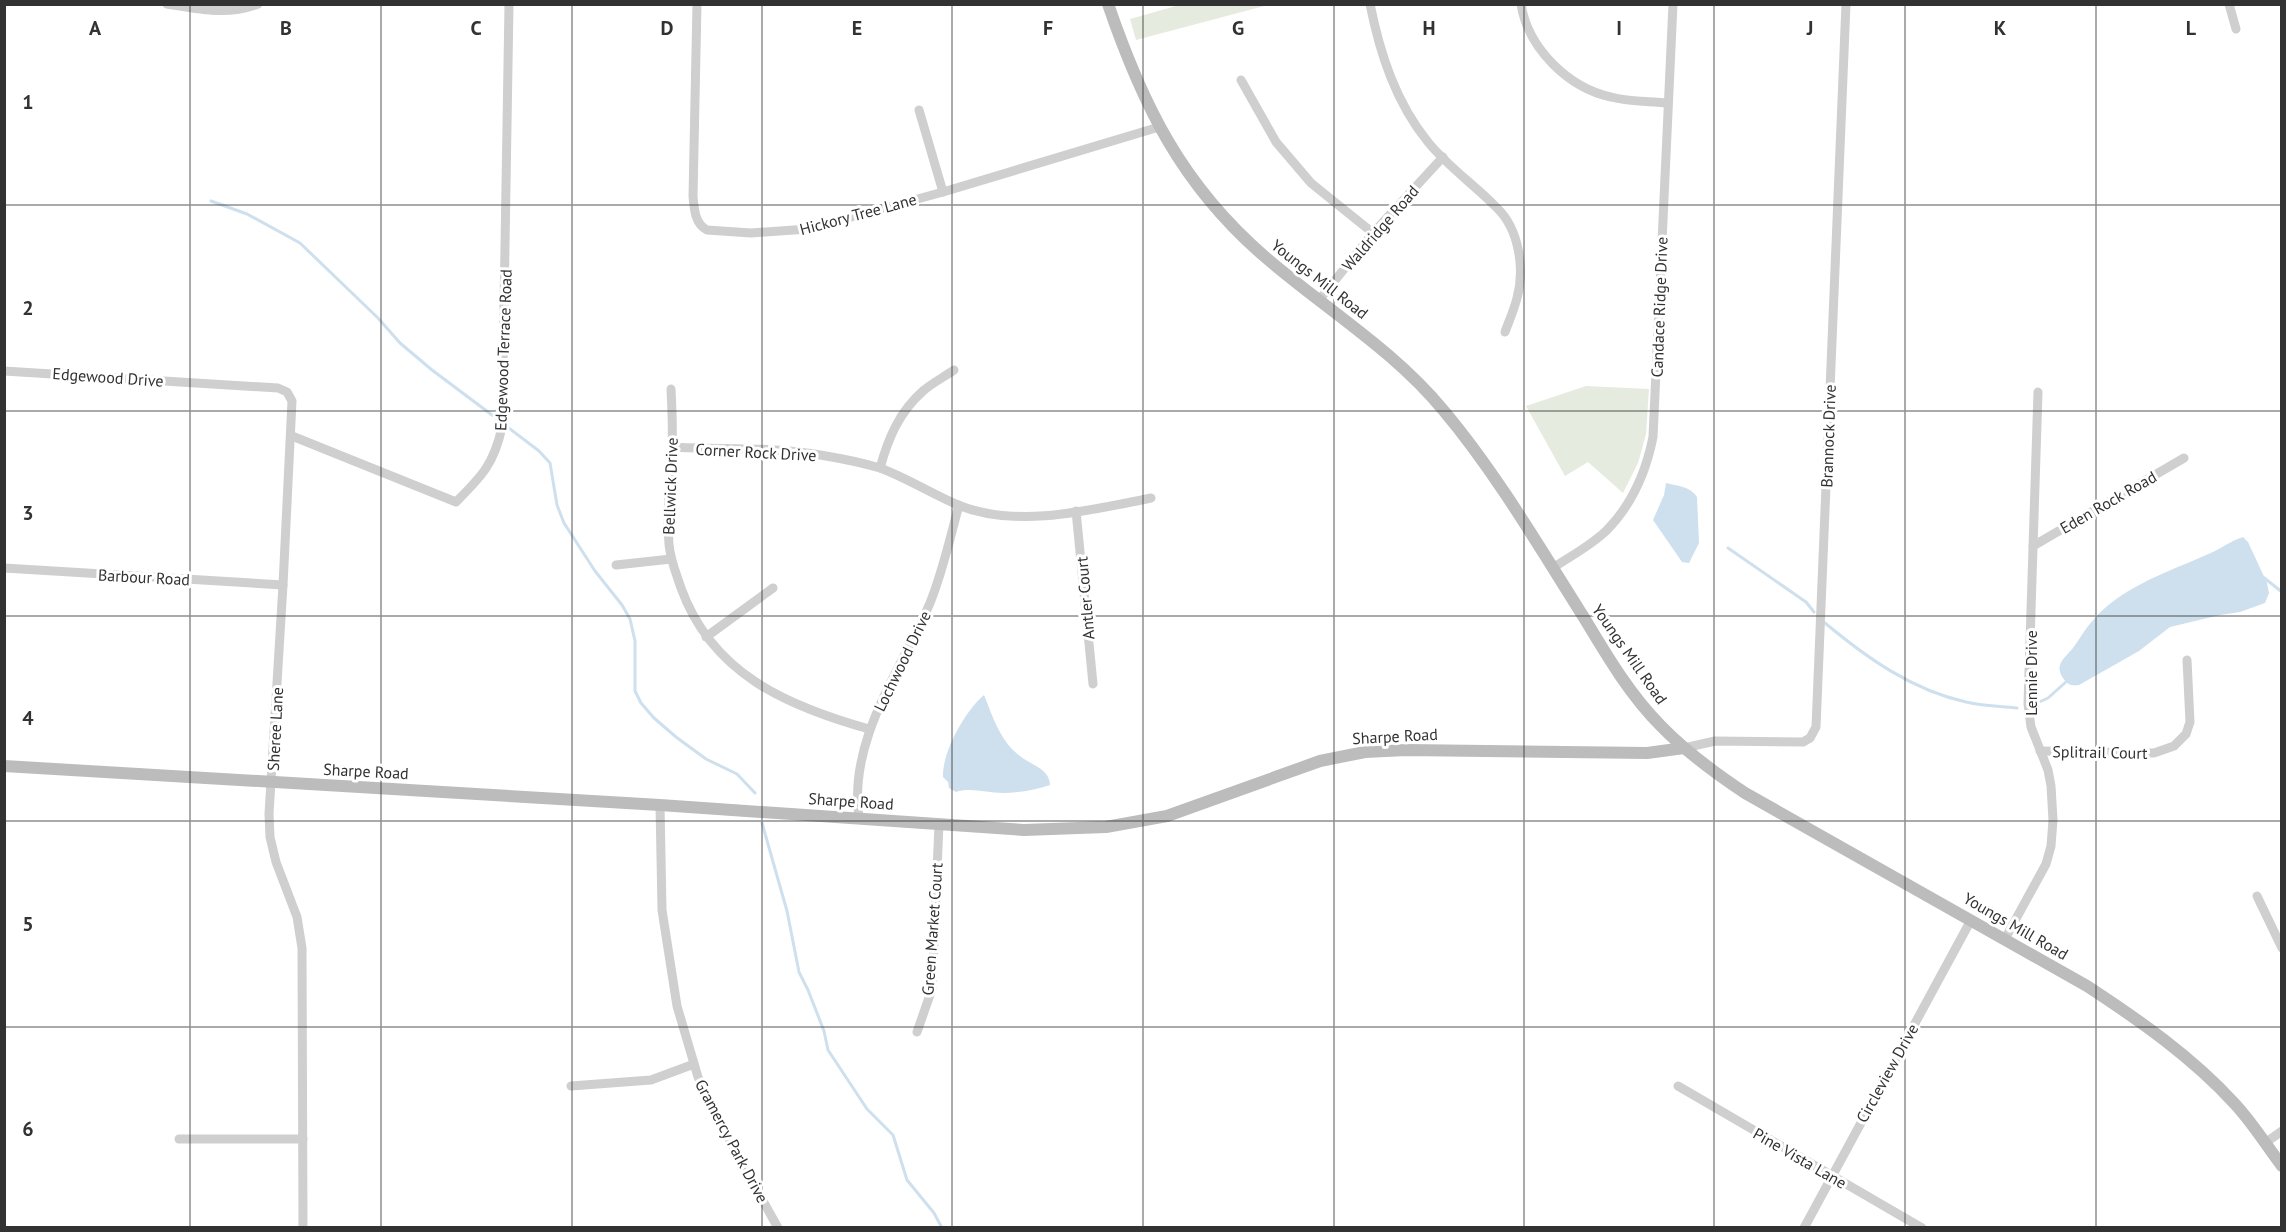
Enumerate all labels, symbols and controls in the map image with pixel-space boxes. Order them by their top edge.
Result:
text: A [89,15,102,41]
text: B [280,15,292,41]
text: C [470,15,482,41]
text: D [661,15,674,41]
text: E [852,15,862,41]
text: F [1043,15,1053,41]
text: G [1232,15,1244,41]
text: H [1422,15,1436,41]
text: I [1616,15,1622,41]
text: J [1806,15,1813,41]
text: K [1994,15,2007,41]
text: L [2186,15,2197,41]
text: 1 [22,89,34,115]
street label: Waldridge Road [1337,181,1423,275]
street label: Hickory Tree Lane [797,189,919,239]
street label: Youngs Mill Road [1268,235,1372,323]
street label: Candace Ridge Drive [1647,236,1671,378]
street label: Edgewood Terrace Road [490,269,516,431]
text: 2 [22,295,34,321]
street label: Edgewood Drive [52,363,164,391]
street label: Brannock Drive [1816,384,1840,488]
street label: Bellwick Drive [658,437,682,535]
street label: Corner Rock Drive [695,439,817,465]
street label: Eden Rock Road [2056,466,2160,538]
text: 3 [22,500,34,526]
street label: Antler Court [1071,555,1099,640]
street label: Barbour Road [97,565,191,589]
street label: Youngs Mill Road [1588,600,1672,708]
street label: Lochwood Drive [869,607,935,715]
street label: Lennie Drive [2021,630,2041,716]
street label: Sheree Lane [263,687,287,771]
text: 4 [22,705,34,731]
street label: Sharpe Road [1352,724,1438,748]
street label: Splitrail Court [2052,741,2148,763]
street label: Sharpe Road [323,759,409,783]
street label: Sharpe Road [808,788,894,814]
street label: Green Market Court [917,862,947,996]
street label: Youngs Mill Road [1960,888,2072,964]
text: 5 [22,911,34,937]
street label: Circleview Drive [1852,1020,1922,1126]
street label: Gramercy Park Drive [691,1076,773,1206]
text: 6 [22,1116,34,1142]
street label: Pine Vista Lane [1750,1123,1850,1193]

